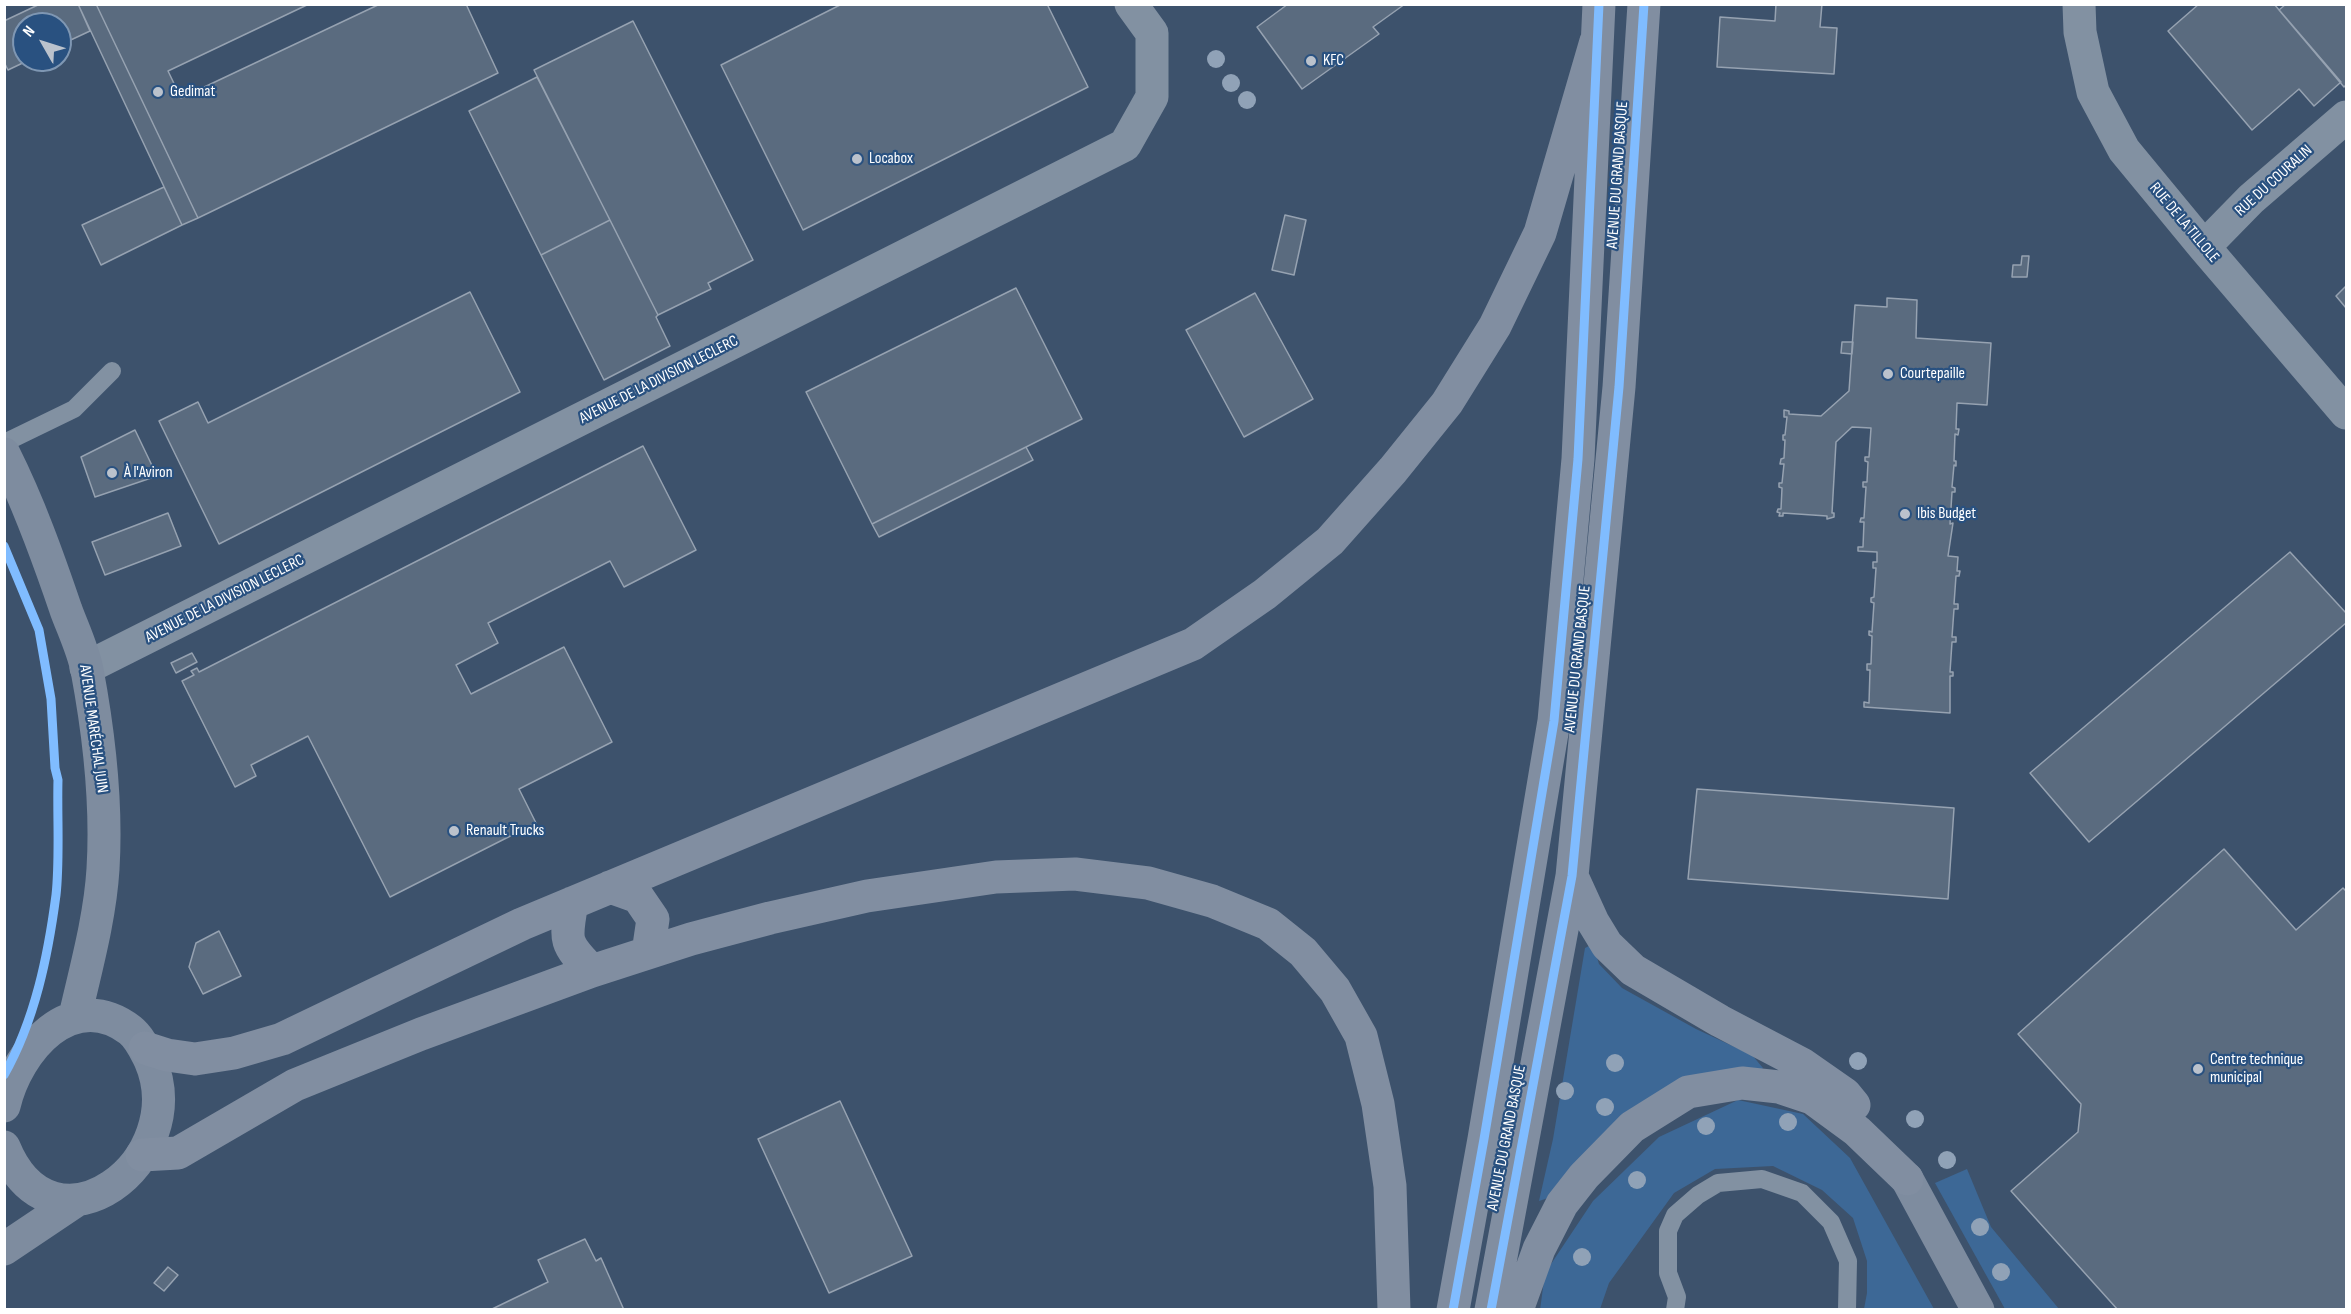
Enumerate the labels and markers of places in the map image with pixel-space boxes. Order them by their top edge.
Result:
place label: KFC [1323,51,1344,71]
marker: KFC [1304,54,1318,68]
place label: Gedimat [170,82,215,102]
marker: Gedimat [151,85,165,99]
place label: Locabox [869,149,913,169]
marker: Locabox [850,152,864,166]
place label: Courtepaille [1900,364,1965,384]
marker: Courtepaille [1881,367,1895,381]
place label: À l'Aviron [124,463,173,483]
marker: À l'Aviron [105,466,119,480]
place label: Ibis Budget [1917,504,1976,524]
marker: Ibis Budget [1898,507,1912,521]
place label: Renault Trucks [466,821,544,841]
marker: Renault Trucks [447,824,461,838]
place label: Centre technique municipal [2210,1050,2303,1088]
marker: Centre technique municipal [2191,1062,2205,1076]

